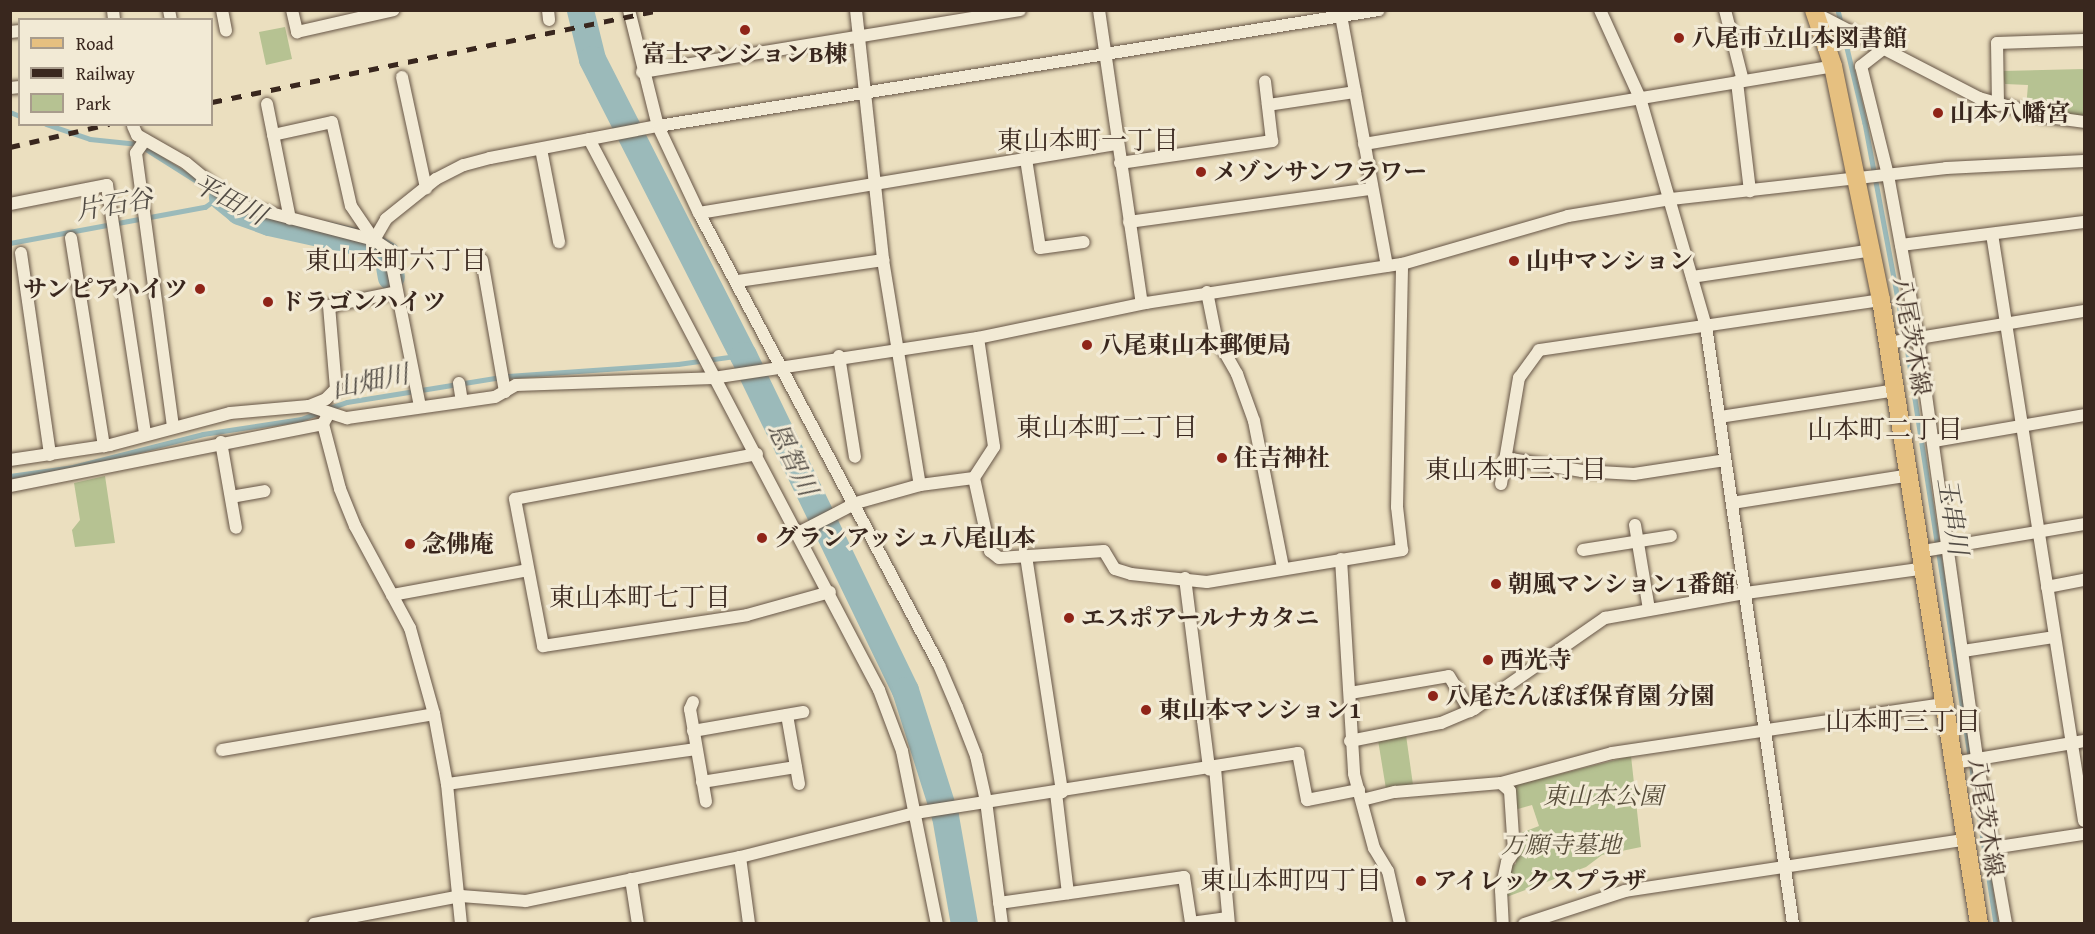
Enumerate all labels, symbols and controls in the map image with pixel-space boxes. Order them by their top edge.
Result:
legend [18,18,213,126]
marker: 富士マンションB棟 [738,23,752,37]
place label: 八尾市立山本図書館 [1691,24,1907,52]
text: Road [76,30,114,57]
marker: 八尾市立山本図書館 [1672,31,1686,45]
place label: 富士マンションB棟 [642,40,848,68]
text: Railway [76,60,135,87]
text: Park [76,90,111,117]
place label: 山本八幡宮 [1950,99,2070,127]
marker: 山本八幡宮 [1931,106,1945,120]
district label: 東山本町一丁目 [997,124,1179,156]
place label: メゾンサンフラワー [1213,158,1429,186]
marker: メゾンサンフラワー [1194,165,1208,179]
water label: 平田川 [188,167,272,231]
water label: 片石谷 [73,182,155,226]
district label: 東山本町六丁目 [305,244,487,276]
place label: 山中マンション [1526,247,1694,275]
marker: 山中マンション [1507,254,1521,268]
street label: 八尾茨木線 [1887,274,1937,398]
place label: サンピアハイツ [20,275,188,303]
marker: サンピアハイツ [193,282,207,296]
place label: ドラゴンハイツ [280,288,448,316]
marker: ドラゴンハイツ [261,295,275,309]
place label: 八尾東山本郵便局 [1099,331,1291,359]
marker: 八尾東山本郵便局 [1080,338,1094,352]
water label: 山畑川 [329,358,411,404]
district label: 東山本町二丁目 [1016,411,1198,443]
district label: 山本町二丁目 [1807,413,1963,445]
water label: 恩智川 [762,417,824,501]
place label: 住吉神社 [1234,444,1330,472]
marker: 住吉神社 [1215,451,1229,465]
district label: 東山本町三丁目 [1425,453,1607,485]
water label: 玉串川 [1931,475,1975,557]
place label: グランアッシュ八尾山本 [774,524,1038,552]
place label: 念佛庵 [422,530,494,558]
marker: グランアッシュ八尾山本 [755,531,769,545]
marker: 念佛庵 [403,537,417,551]
place label: 朝風マンション1番館 [1508,570,1736,598]
marker: 朝風マンション1番館 [1489,577,1503,591]
district label: 東山本町七丁目 [549,581,731,613]
place label: エスポアールナカタニ [1081,604,1320,632]
marker: エスポアールナカタニ [1062,611,1076,625]
place label: 西光寺 [1500,646,1572,674]
marker: 西光寺 [1481,653,1495,667]
place label: 八尾たんぽぽ保育園 分園 [1445,682,1714,710]
marker: 八尾たんぽぽ保育園 分園 [1426,689,1440,703]
place label: 東山本マンション1 [1158,696,1362,724]
marker: 東山本マンション1 [1139,703,1153,717]
district label: 山本町三丁目 [1825,705,1981,737]
street label: 八尾茨木線 [1962,755,2010,879]
park label: 東山本公園 [1543,782,1663,810]
park label: 万願寺墓地 [1501,831,1621,859]
district label: 東山本町四丁目 [1200,864,1382,896]
place label: アイレックスプラザ [1433,867,1649,895]
marker: アイレックスプラザ [1414,874,1428,888]

